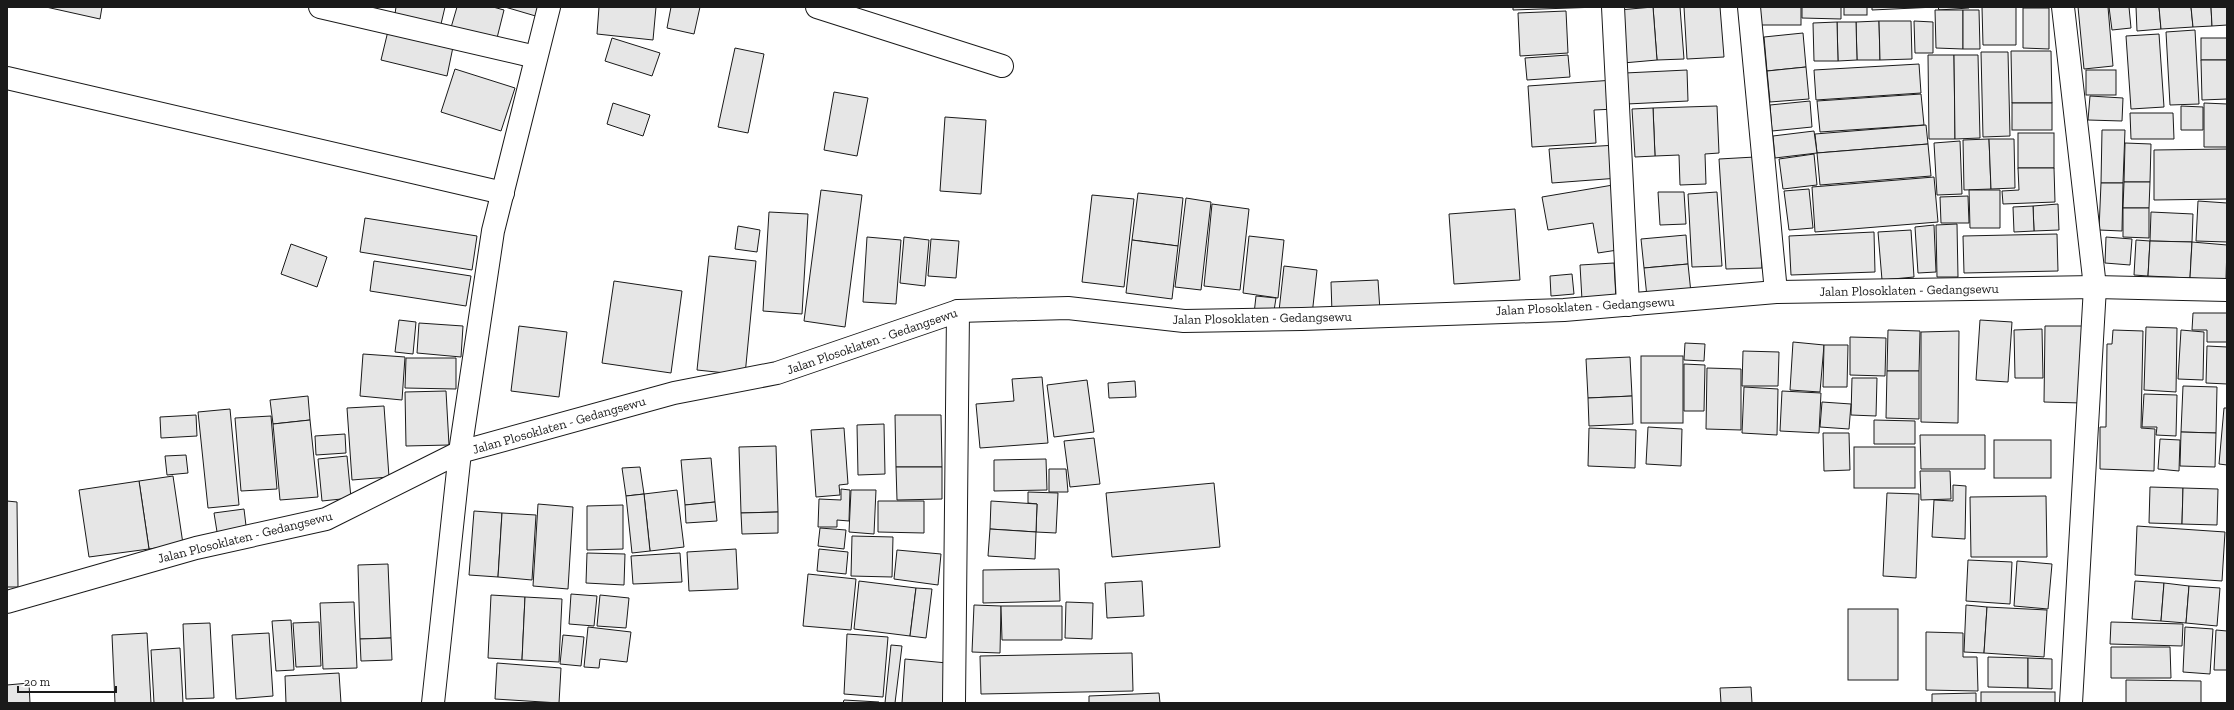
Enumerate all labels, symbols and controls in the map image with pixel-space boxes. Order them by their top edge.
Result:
street label: Jalan Plosoklaten - Gedangsewu [1819,281,1999,299]
street label: Jalan Plosoklaten - Gedangsewu [1495,294,1676,318]
street label: Jalan Plosoklaten - Gedangsewu [785,304,960,377]
street label: Jalan Plosoklaten - Gedangsewu [1172,309,1352,327]
street label: Jalan Plosoklaten - Gedangsewu [471,393,648,457]
street label: Jalan Plosoklaten - Gedangsewu [156,508,334,566]
scale bar [18,668,116,694]
text: 20 m [24,675,51,689]

